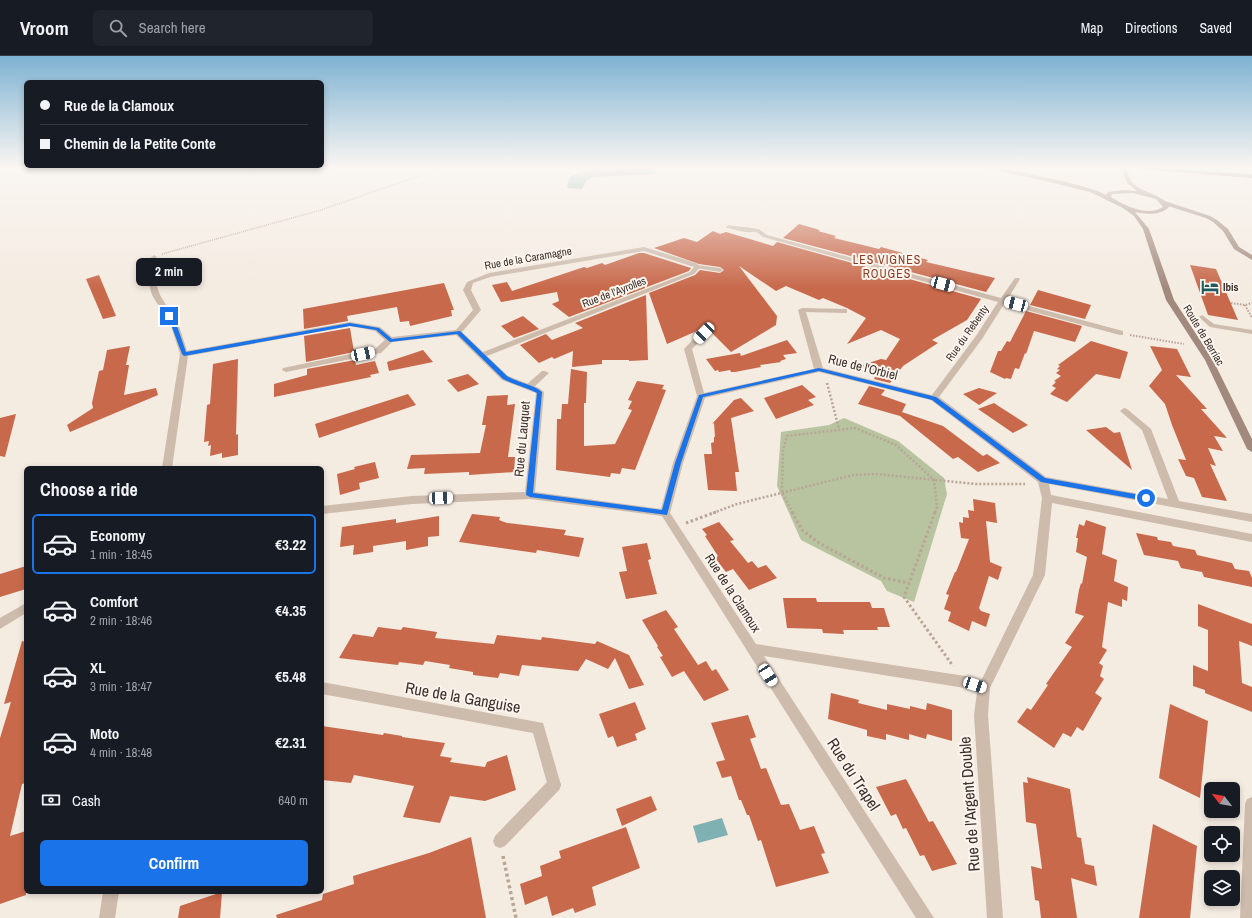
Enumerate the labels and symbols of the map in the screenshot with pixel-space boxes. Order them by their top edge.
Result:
street label: Rue de la Caramagne [483,243,573,273]
district label: LES VIGNES ROUGES [853,252,921,282]
callout: 2 min [136,258,202,286]
street label: Rue de l'Ayrolles [580,273,648,311]
car [930,275,956,293]
hotel icon: Ibis [1200,277,1220,297]
place label: Ibis [1223,280,1239,294]
car [1003,295,1029,313]
street label: Rue du Rebenty [943,302,992,364]
street label: Route de Berriac [1180,302,1228,368]
route end [160,307,178,325]
car [691,320,717,346]
car [350,346,376,362]
street label: Rue de l'Orbiel [827,350,899,384]
street label: Rue du Lauquet [510,400,534,478]
route start [1137,489,1155,507]
car [429,492,453,504]
street label: Rue de la Clamoux [701,550,765,636]
car [756,662,780,688]
street label: Rue de la Ganguise [404,676,522,718]
car [962,676,988,694]
street label: Rue du Trapel [822,733,886,815]
street label: Rue de l'Argent Double [953,736,985,872]
north arrow [1204,782,1240,818]

